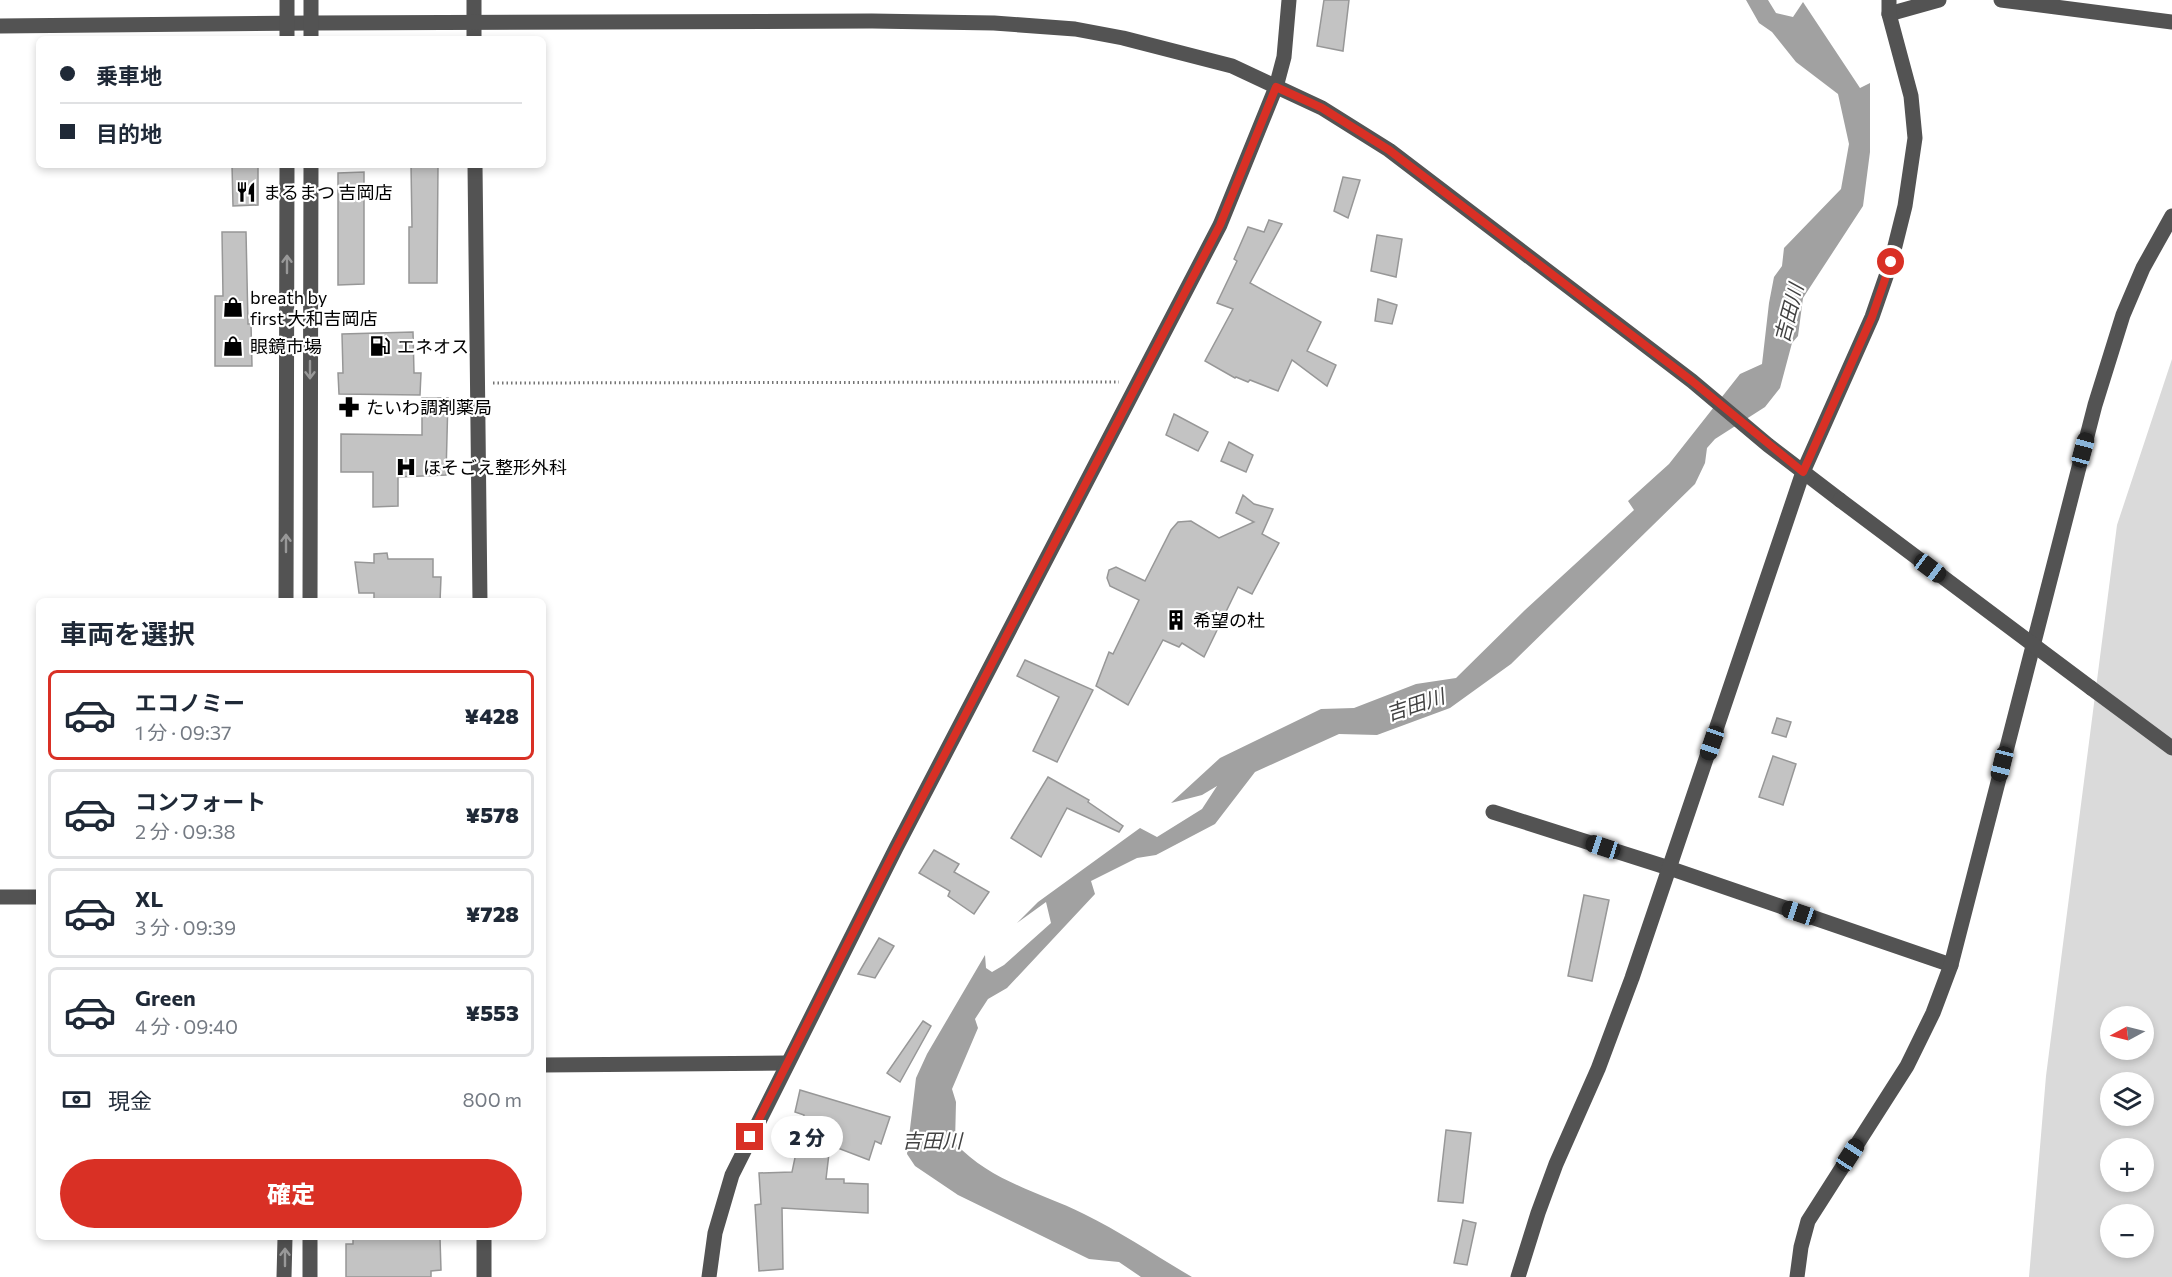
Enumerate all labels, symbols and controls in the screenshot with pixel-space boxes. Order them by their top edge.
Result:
text: 乗車地 [96,62,162,89]
text: 目的地 [96,120,162,147]
restaurant icon: まるまつ 吉岡店 [234,180,258,204]
place label: まるまつ 吉岡店 [263,181,392,203]
route start [1877,248,1904,275]
one-way arrow [281,255,293,275]
water label: 吉田川 [1769,279,1808,345]
place label: breath by first 大和吉岡店 [250,286,378,329]
shop icon: breath by first 大和吉岡店 [221,295,245,319]
shop icon: 眼鏡市場 [221,334,245,358]
fuel station icon: エネオス [368,334,392,358]
place label: 眼鏡市場 [250,335,322,357]
place label: エネオス [397,335,469,357]
one-way arrow [304,360,316,380]
pharmacy icon: たいわ調剤薬局 [337,395,361,419]
place label: たいわ調剤薬局 [366,396,492,418]
car [2070,430,2096,470]
hospital icon: ほそごえ整形外科 [394,455,418,479]
place label: ほそごえ整形外科 [423,456,567,478]
one-way arrow [281,534,292,554]
car [1910,550,1950,586]
building icon: 希望の杜 [1164,608,1188,632]
place label: 希望の杜 [1193,609,1265,631]
text: 車両を選択 [60,617,195,650]
water label: 吉田川 [1383,683,1449,725]
icon: car [63,688,117,742]
text: エコノミー [135,689,245,716]
text: ¥428 [465,702,519,729]
text: 1 分 · 09:37 [135,720,232,744]
car [1698,723,1726,763]
car [1989,744,2015,784]
icon: car [63,787,117,841]
text: コンフォート [135,788,266,815]
text: ¥578 [466,801,519,828]
text: 2 分 · 09:38 [135,819,236,843]
car [1583,833,1623,861]
text: XL [135,885,163,912]
icon: car [63,886,117,940]
car [1779,899,1819,927]
text: ¥728 [466,900,519,927]
text: 3 分 · 09:39 [135,915,236,939]
text: Green [135,984,196,1011]
icon: car [63,985,117,1039]
text: ¥553 [466,999,519,1026]
north arrow [2100,1006,2154,1060]
map controls [2100,1006,2154,1258]
text: 4 分 · 09:40 [135,1014,238,1038]
button: layers [2100,1072,2154,1126]
icon: cash [60,1083,93,1116]
text: 現金 [108,1087,152,1114]
text: 800 m [462,1087,522,1111]
callout: 2 分 [771,1116,843,1158]
route end [736,1123,763,1150]
text: 2 分 [789,1125,825,1149]
water label: 吉田川 [902,1128,964,1152]
car [1833,1135,1867,1175]
button: + [2100,1138,2154,1192]
button: 確定 [60,1159,522,1228]
button: − [2100,1204,2154,1258]
one-way arrow [279,1248,291,1268]

